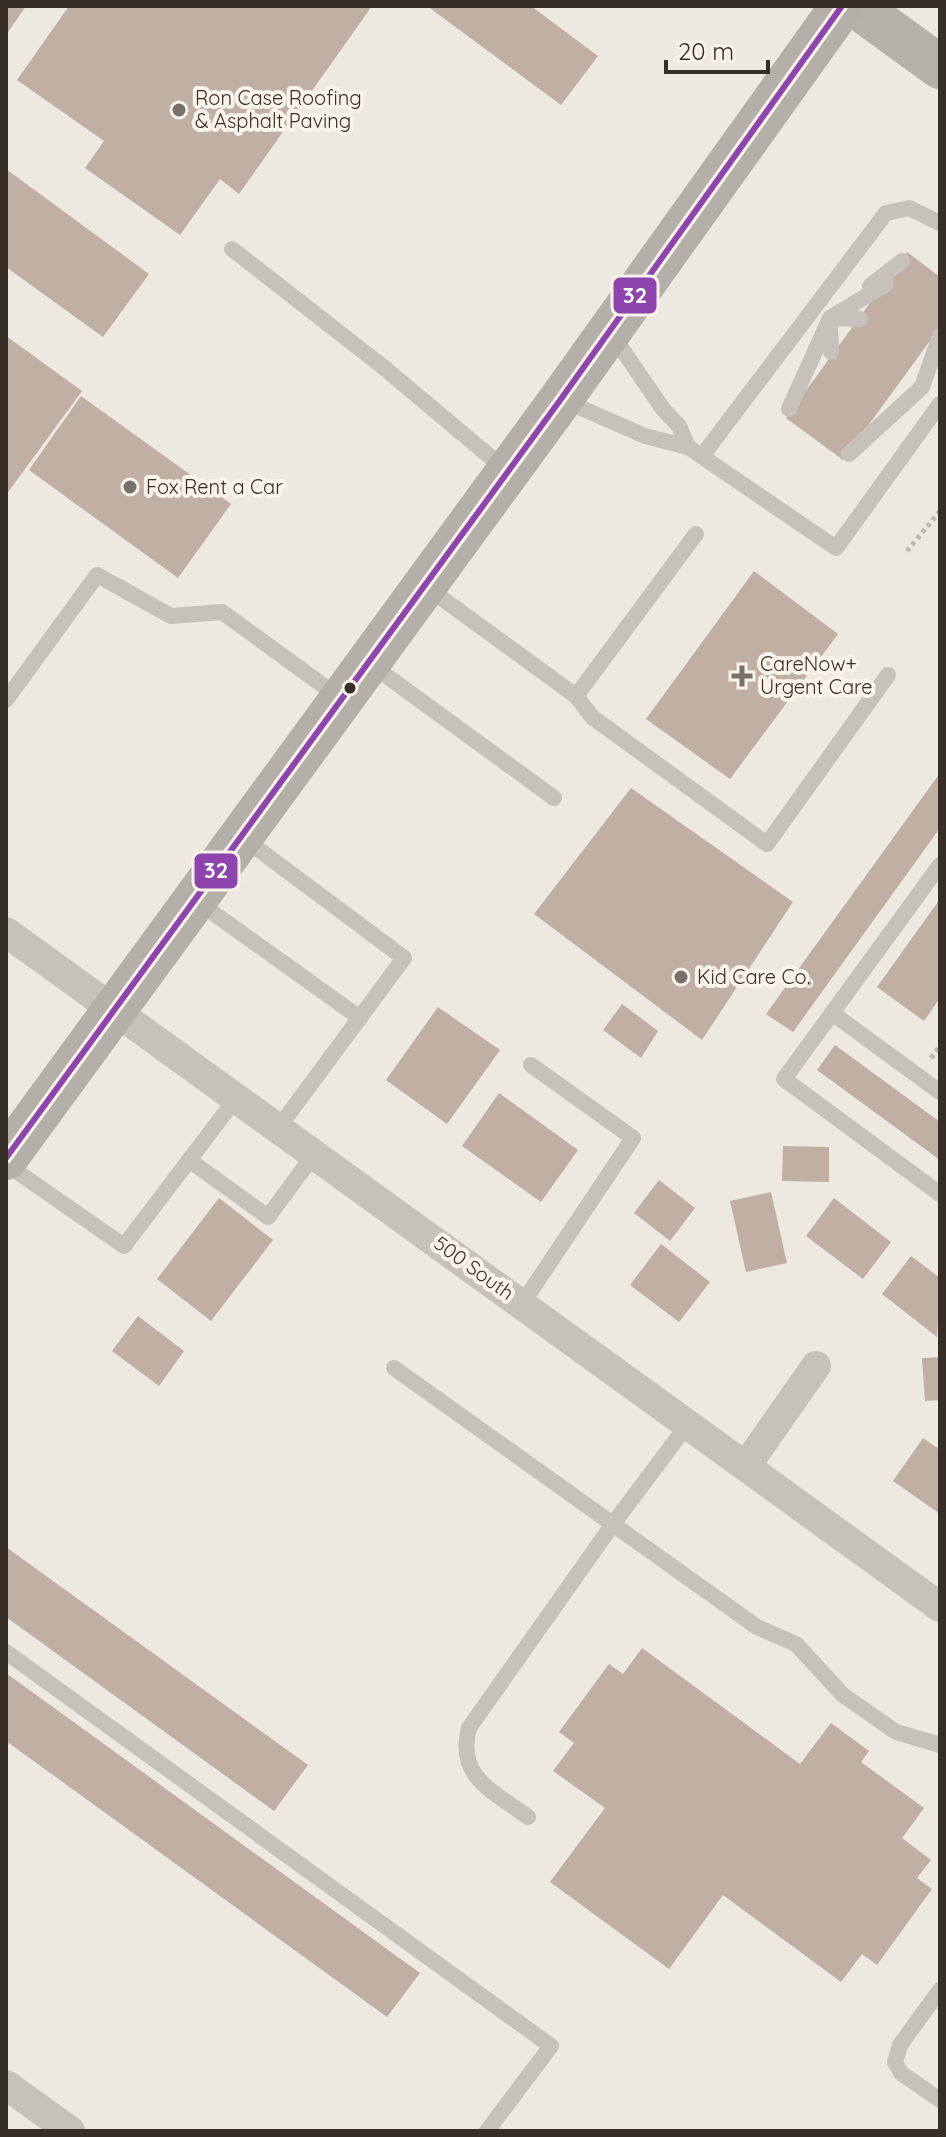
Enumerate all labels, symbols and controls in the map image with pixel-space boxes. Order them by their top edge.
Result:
scale bar [666,24,768,74]
text: 20 m [678,36,734,66]
place label: Ron Case Roofing & Asphalt Paving [195,85,362,133]
marker: Ron Case Roofing & Asphalt Paving [170,101,188,119]
line badge: 32 [612,276,658,315]
text: 32 [623,281,647,309]
place label: Fox Rent a Car [146,474,283,499]
marker: Fox Rent a Car [121,478,139,496]
place label: CareNow+ Urgent Care [760,651,873,699]
marker: CareNow+ Urgent Care [731,665,753,687]
unlabelled marker [342,680,358,696]
line badge: 32 [193,852,239,890]
text: 32 [204,856,228,884]
place label: Kid Care Co. [697,964,810,989]
marker: Kid Care Co. [672,968,690,986]
street label: 500 South [429,1230,519,1305]

